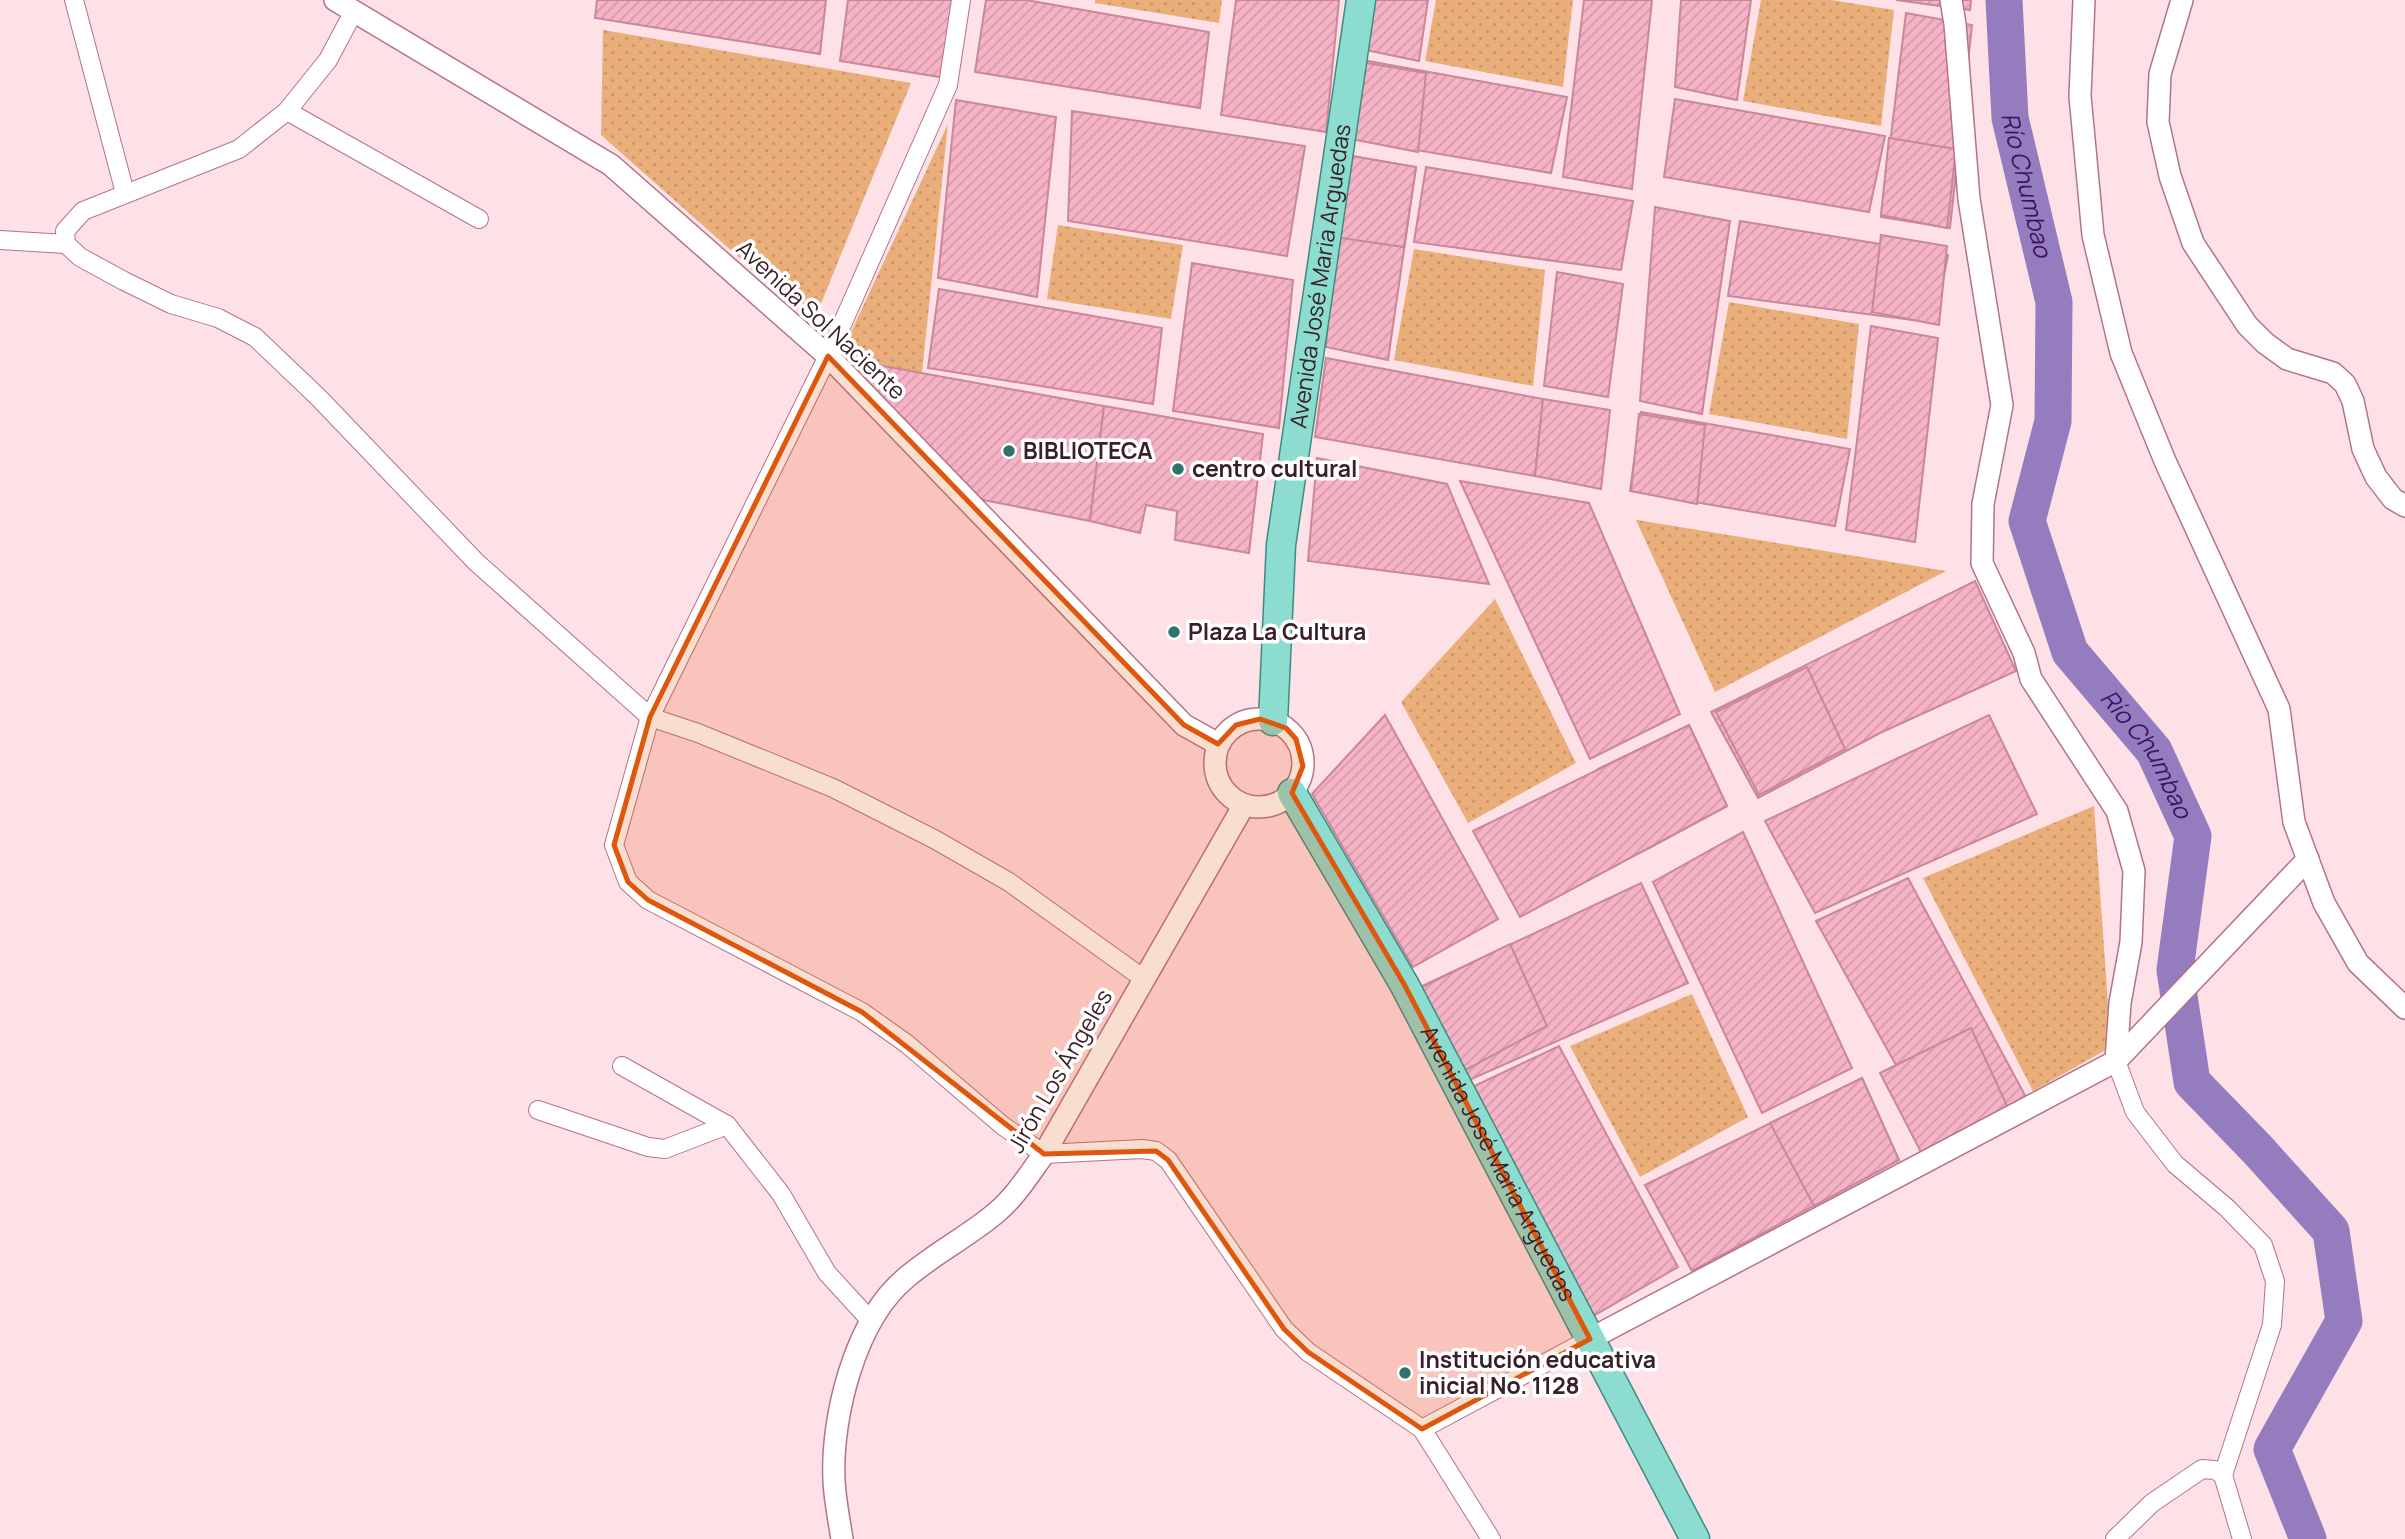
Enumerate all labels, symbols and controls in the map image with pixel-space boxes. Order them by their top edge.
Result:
water label: Río Chumbao [1994,109,2061,262]
street label: Avenida José Maria Arguedas [1281,122,1358,430]
street label: Avenida Sol Naciente [730,232,913,406]
place label: BIBLIOTECA [1023,434,1153,466]
marker: BIBLIOTECA [1001,443,1017,459]
place label: centro cultural [1192,452,1358,484]
marker: centro cultural [1170,461,1186,477]
place label: Plaza La Cultura [1188,615,1366,647]
marker: Plaza La Cultura [1166,624,1182,640]
water label: Río Chumbao [2094,682,2201,825]
street label: Jirón Los Ángeles [999,983,1119,1158]
street label: Avenida José Maria Arguedas [1413,1019,1584,1306]
place label: Institución educativa inicial No. 1128 [1419,1343,1656,1401]
marker: Institución educativa inicial No. 1128 [1397,1365,1413,1381]

